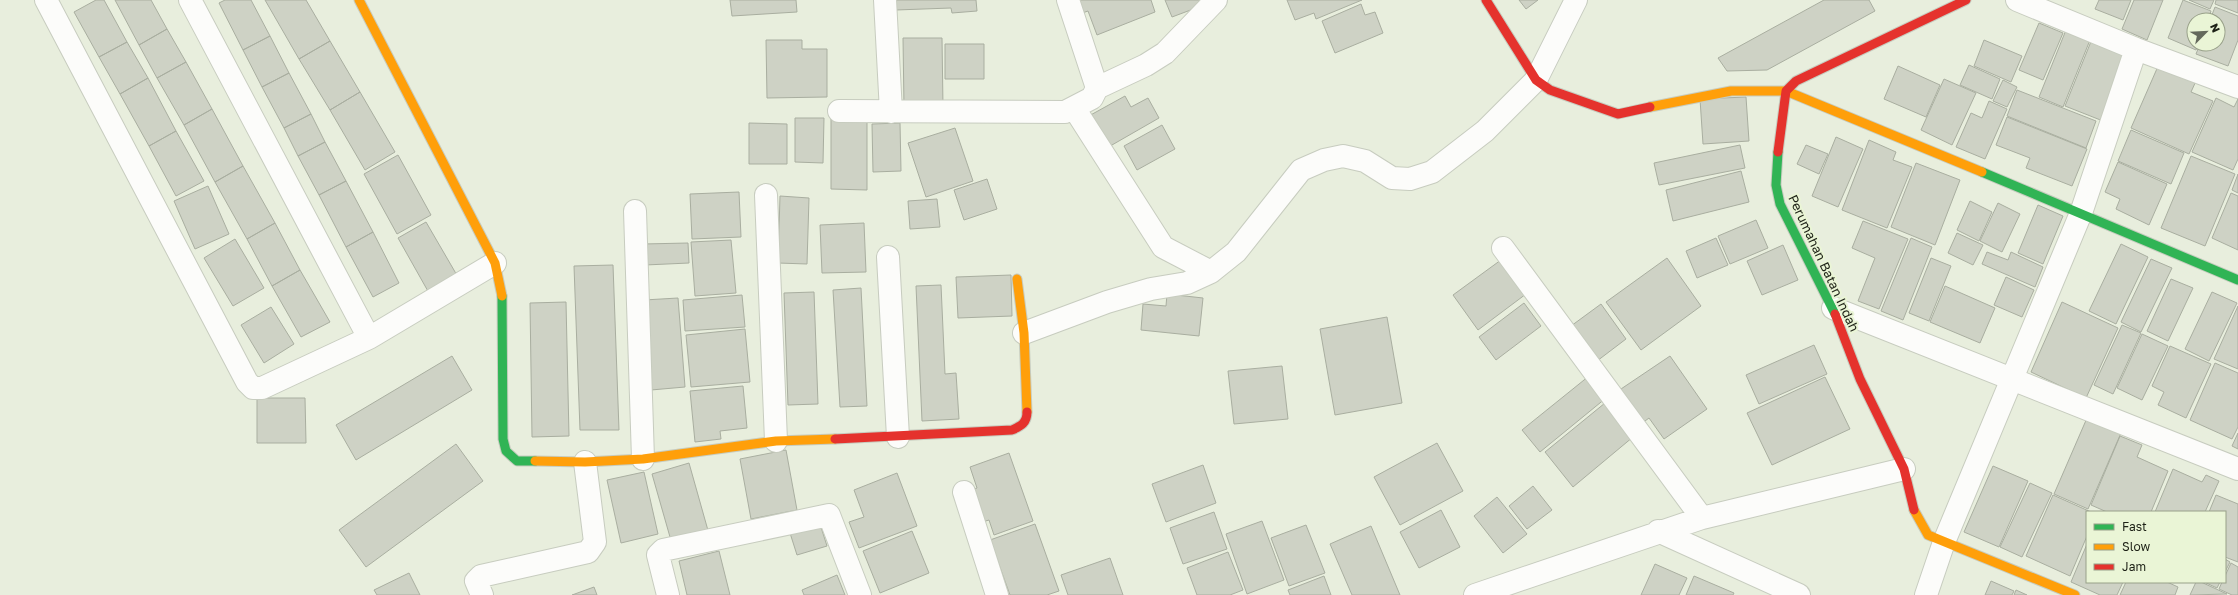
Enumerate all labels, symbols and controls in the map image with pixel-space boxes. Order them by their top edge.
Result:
north arrow [2186,12,2226,52]
text: N [2208,21,2223,34]
street label: Perumahan Batan Indah [1785,192,1863,334]
legend [2086,511,2226,583]
text: Fast [2122,519,2147,534]
text: Slow [2122,539,2150,554]
text: Jam [2122,559,2146,574]

